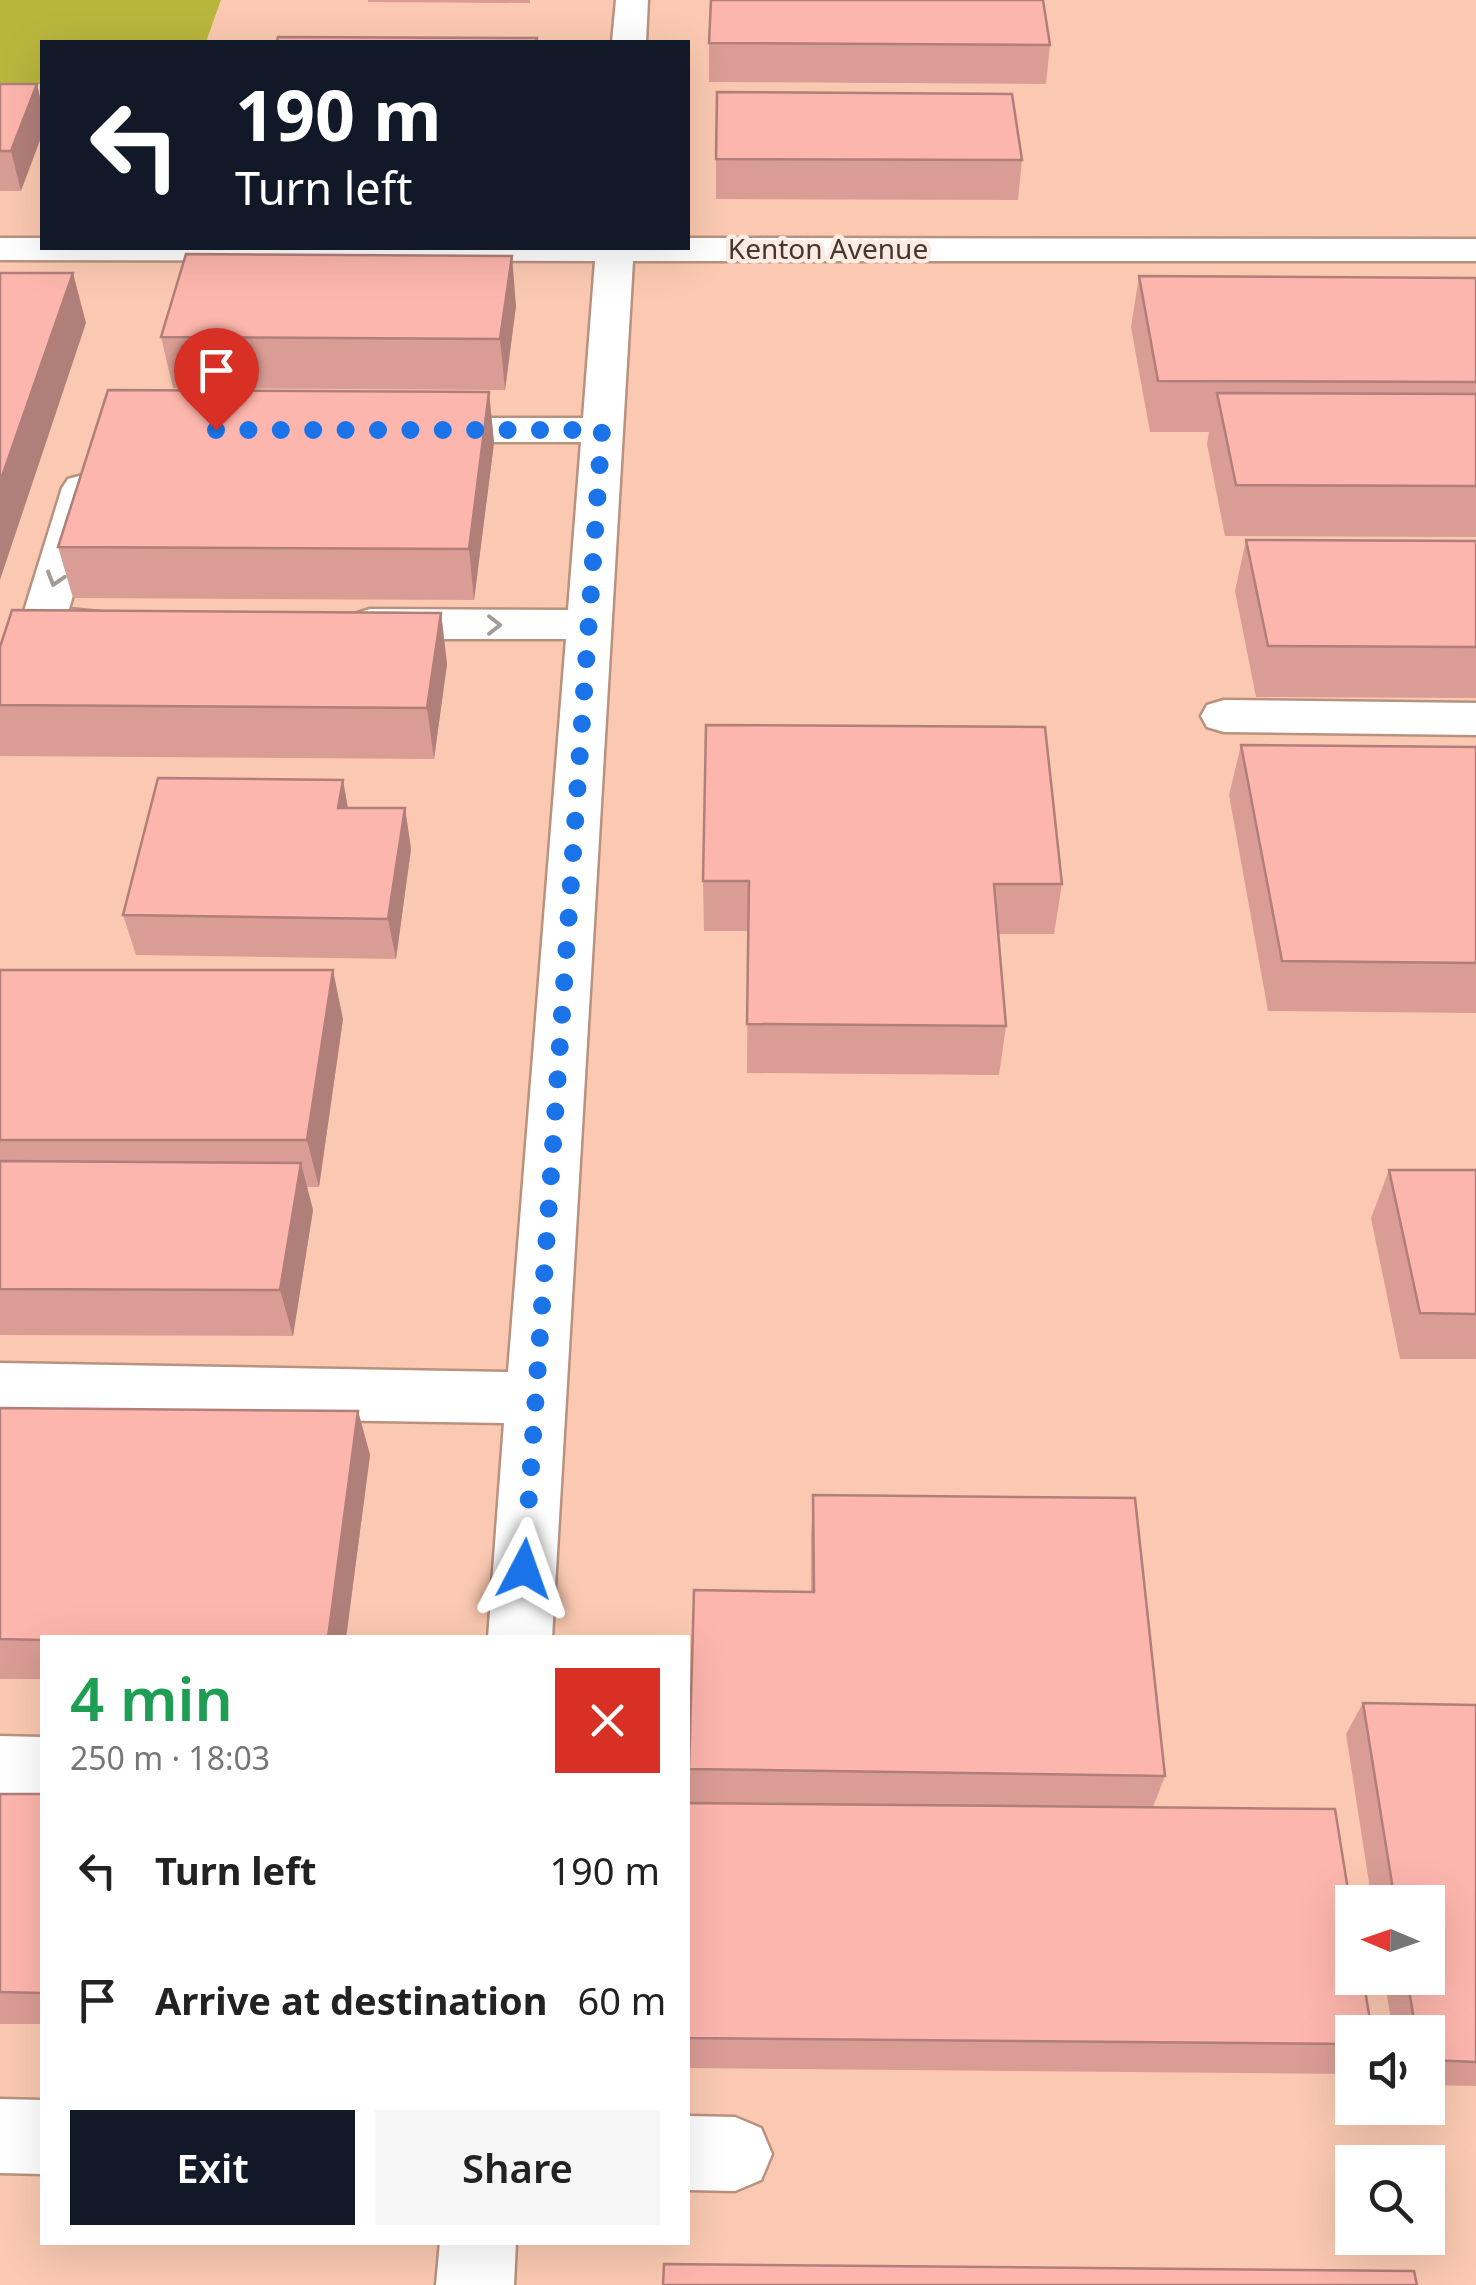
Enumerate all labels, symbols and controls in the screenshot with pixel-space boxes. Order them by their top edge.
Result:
text: 190 m [235,66,442,162]
icon: left [70,80,200,210]
text: Turn left [235,157,412,218]
street label: Kenton Avenue [728,229,928,267]
pin [174,328,259,431]
icon: arrive [189,343,244,398]
one-way arrow [46,569,67,586]
one-way arrow [488,614,503,636]
position arrow [472,1517,576,1621]
text: 4 min [70,1657,233,1739]
button: close [555,1668,660,1773]
text: 250 m · 18:03 [70,1736,270,1779]
icon: left [70,1843,125,1898]
text: Turn left [155,1844,317,1896]
text: 190 m [549,1844,660,1896]
north arrow [1335,1885,1445,1995]
map controls [1335,1885,1445,2255]
icon: arrive [70,1973,125,2028]
text: Arrive at destination [155,1974,547,2026]
text: 60 m [577,1974,666,2026]
button: sound [1335,2015,1445,2125]
button: Exit [70,2110,355,2225]
button: Share [375,2110,660,2225]
button: search [1335,2145,1445,2255]

